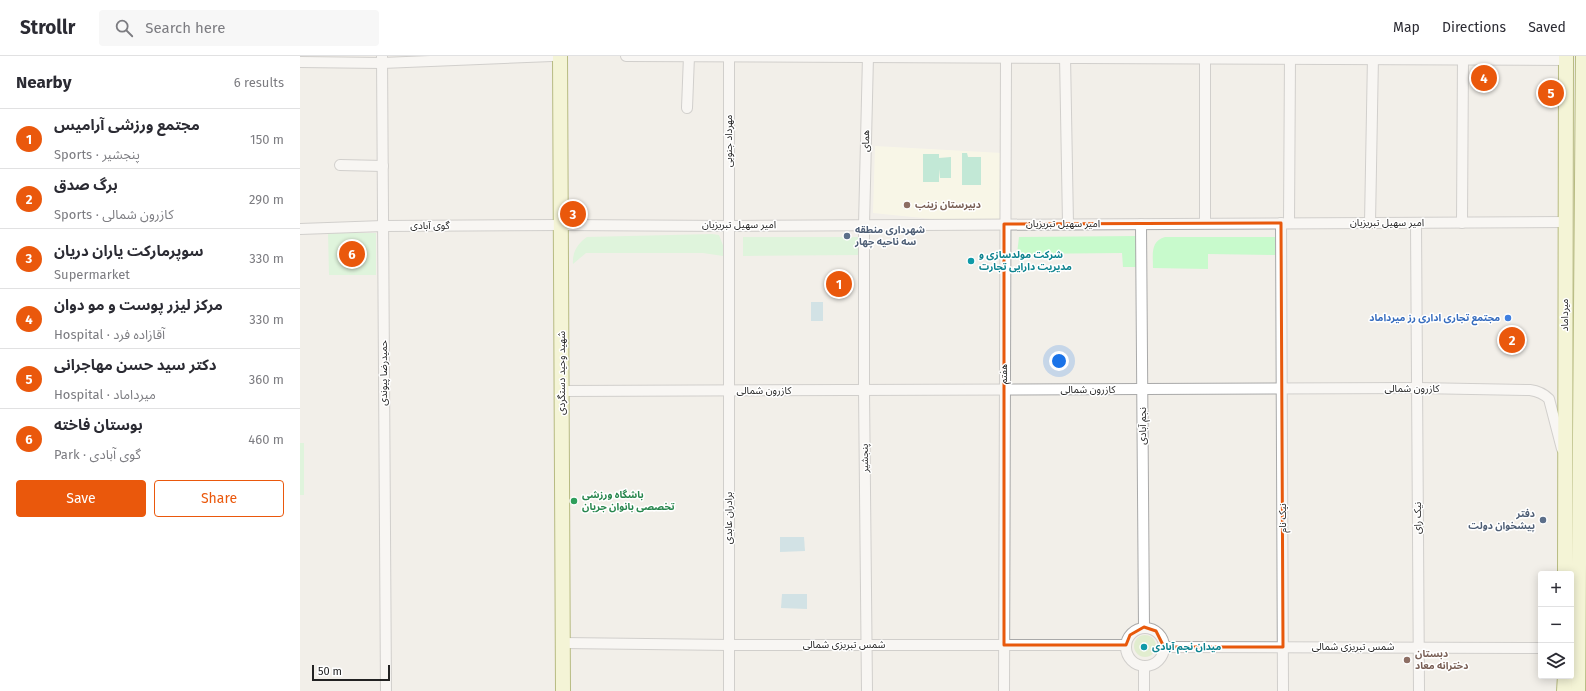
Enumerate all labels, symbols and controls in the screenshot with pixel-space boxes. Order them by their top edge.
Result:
search box [99,10,379,46]
text: Strollr [20,16,75,39]
icon: search [113,17,135,39]
text: Search here [145,19,225,37]
text: Map [1393,19,1420,36]
text: Directions [1442,19,1506,36]
text: Saved [1528,19,1566,36]
pin: 4 [1471,63,1497,93]
text: Nearby [16,72,71,93]
text: 6 results [234,75,284,90]
pin: 5 [1538,78,1564,108]
street label: مهرداد جنوبی [723,115,735,167]
text: مجتمع ورزشی آرامیس [54,116,200,134]
street label: همای [860,130,872,152]
text: 1 [26,132,32,147]
text: 150 m [250,132,284,147]
text: Sports · پنجشیر [54,147,140,162]
text: برگ صدق [54,176,118,194]
text: 2 [26,192,32,207]
text: 290 m [249,192,284,207]
pin: 3 [560,199,586,229]
place label: دبیرستان زینب [915,199,981,211]
marker: دبیرستان زینب [902,200,912,210]
text: Sports · کازرون شمالی [54,207,173,222]
street label: امیر سهیل تبریزیان [1350,217,1424,229]
street label: امیر سهیل تبریزیان [1026,218,1100,230]
street label: امیر سهیل تبریزیان [702,219,776,231]
street label: گوی آبادی [410,220,451,232]
place label: شهرداری منطقه سه ناحیه چهار [854,224,925,249]
marker: شهرداری منطقه سه ناحیه چهار [842,231,852,241]
pin: 6 [339,239,365,269]
text: سوپرمارکت یاران دریان [54,242,204,260]
place label: شرکت مولدسازی و مدیریت دارایی تجارت [979,249,1072,273]
text: 3 [26,251,32,266]
text: 330 m [249,251,284,266]
marker: شرکت مولدسازی و مدیریت دارایی تجارت [966,256,976,266]
text: Supermarket [54,267,130,282]
pin: 1 [826,269,852,299]
text: مرکز لیزر پوست و مو دوان [54,296,223,314]
street label: میرداماد [1559,299,1571,331]
text: 4 [25,312,33,327]
text: 330 m [249,312,284,327]
place label: مجتمع تجاری اداری رز میرداماد [1369,312,1500,326]
marker: مجتمع تجاری اداری رز میرداماد [1503,313,1513,323]
pin: 2 [1499,325,1525,355]
text: Hospital · آقازاده فرد [54,327,165,342]
street label: شهید وحید دستگردی [556,331,568,415]
street label: حمیدرضا پیوندی [378,340,390,406]
your location [1049,351,1069,371]
text: دکتر سید حسن مهاجرانی [54,356,217,374]
street label: هفتم [998,364,1011,384]
text: 5 [26,372,32,387]
text: 360 m [249,372,284,387]
street label: کازرون شمالی [1385,383,1440,395]
street label: کازرون شمالی [1061,384,1116,396]
street label: کازرون شمالی [737,385,792,397]
text: Hospital · میرداماد [54,387,156,402]
street label: نجم آبادی [1137,407,1150,445]
text: بوستان فاخته [54,416,143,434]
text: 6 [25,432,33,447]
text: 460 m [248,432,284,447]
street label: پنجشیر [859,443,871,474]
text: Park · گوی آبادی [54,447,141,462]
button: Save [16,480,146,517]
button: Share [154,480,284,517]
place label: باشگاه ورزشی تخصصی بانوان جریان [582,489,675,513]
street label: برادران عابدی [723,491,735,544]
marker: باشگاه ورزشی تخصصی بانوان جریان [569,496,579,506]
street label: نیک رای [1412,502,1424,534]
street label: نیک نام [1277,503,1291,533]
place label: دفتر پیشخوان دولت [1468,508,1535,533]
marker: دفتر پیشخوان دولت [1538,515,1548,525]
map controls [1538,571,1574,679]
button: + [1538,571,1574,607]
button: − [1538,607,1574,643]
street label: شمس تبریزی شمالی [803,639,886,651]
place label: میدان نجم آبادی [1152,641,1221,654]
street label: شمس تبریزی شمالی [1312,641,1395,653]
marker: میدان نجم آبادی [1139,642,1149,652]
button: layers [1538,643,1574,679]
place label: دبستان دخترانه معاد [1415,648,1468,672]
marker: دبستان دخترانه معاد [1402,655,1412,665]
scale bar [312,663,390,682]
text: 50 m [318,665,342,678]

